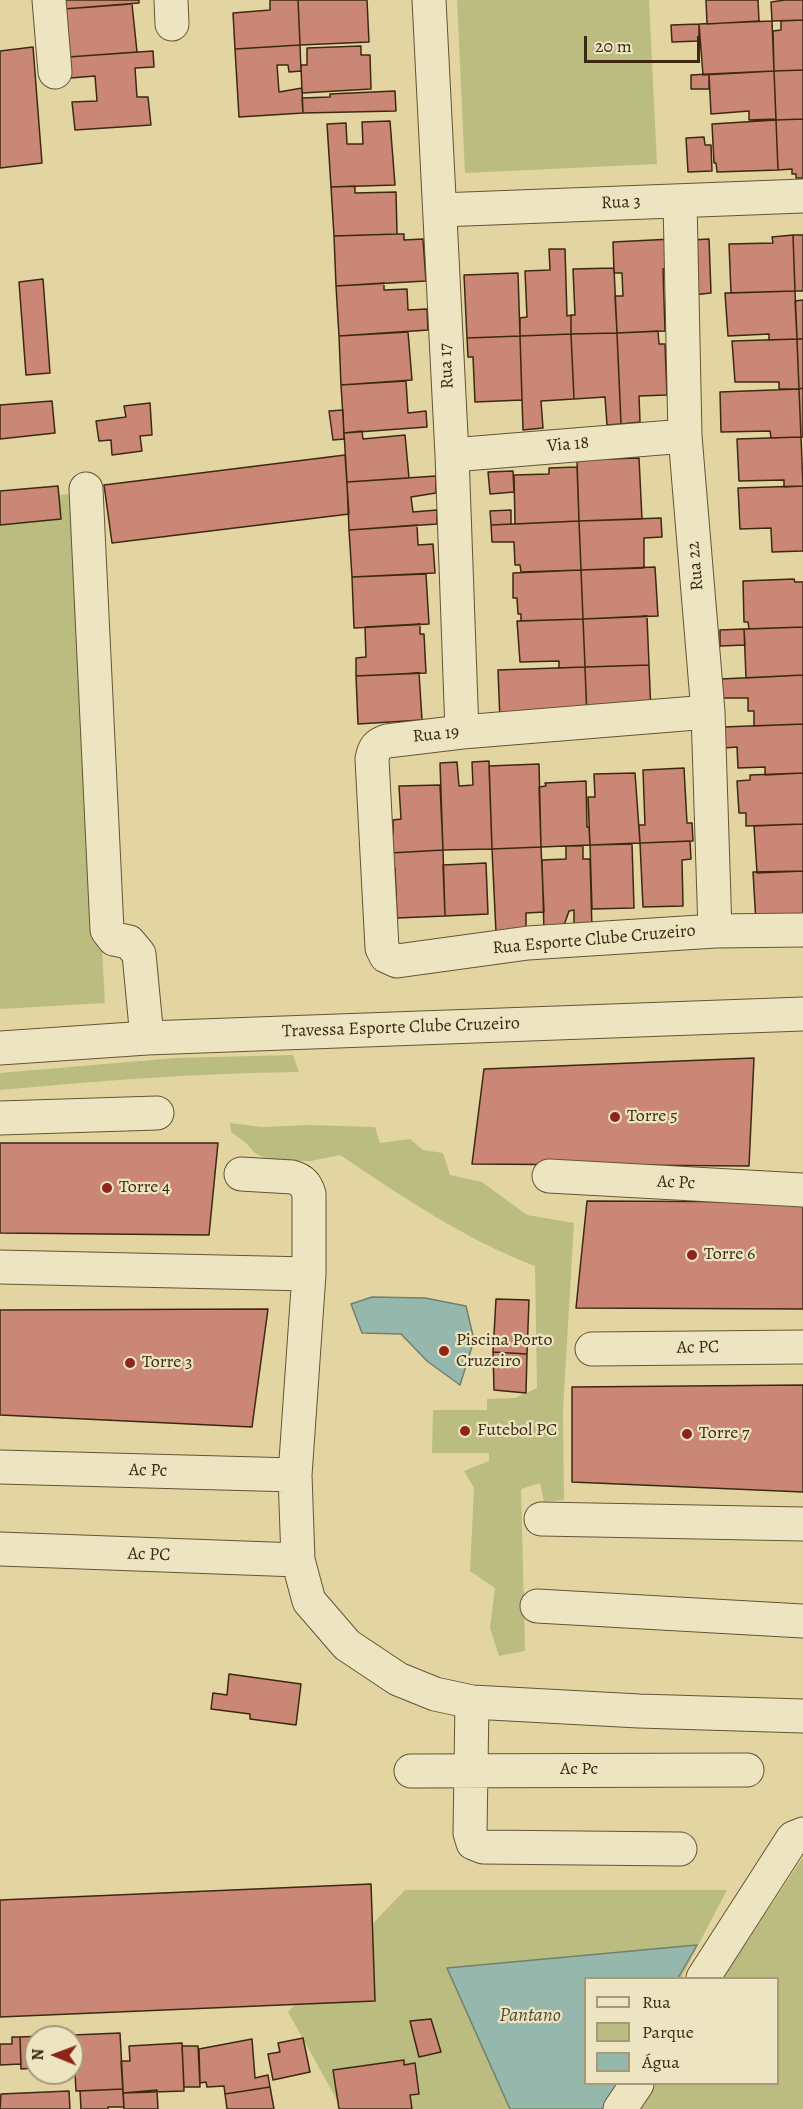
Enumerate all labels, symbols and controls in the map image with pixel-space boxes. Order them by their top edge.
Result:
scale bar [587,24,702,62]
text: 20 m [595,34,632,58]
street label: Rua 3 [601,192,641,214]
street label: Rua 17 [435,343,459,389]
street label: Via 18 [546,432,590,458]
street label: Rua 22 [683,541,709,591]
street label: Rua 19 [412,722,460,748]
street label: Rua Esporte Clube Cruzeiro [492,920,696,960]
street label: Travessa Esporte Clube Cruzeiro [282,1013,520,1043]
place label: Torre 5 [627,1106,678,1128]
marker: Torre 5 [608,1110,622,1124]
street label: Ac Pc [656,1171,696,1195]
place label: Torre 4 [119,1177,170,1199]
marker: Torre 4 [100,1181,114,1195]
place label: Torre 6 [704,1244,755,1266]
marker: Torre 6 [685,1248,699,1262]
place label: Piscina Porto Cruzeiro [456,1330,552,1372]
street label: Ac PC [677,1337,719,1359]
marker: Piscina Porto Cruzeiro [437,1344,451,1358]
place label: Torre 3 [142,1352,192,1374]
marker: Torre 3 [123,1356,137,1370]
place label: Futebol PC [477,1420,557,1442]
place label: Torre 7 [699,1423,750,1445]
marker: Futebol PC [458,1424,472,1438]
marker: Torre 7 [680,1427,694,1441]
street label: Ac Pc [129,1460,167,1482]
street label: Ac PC [127,1543,171,1567]
street label: Ac Pc [560,1759,598,1781]
legend [584,1977,779,2085]
text: Rua [642,1990,671,2014]
water label: Pantano [499,2004,561,2028]
text: Parque [642,2020,694,2044]
north arrow [24,2025,84,2085]
text: N [27,2049,49,2061]
text: Água [642,2050,680,2074]

